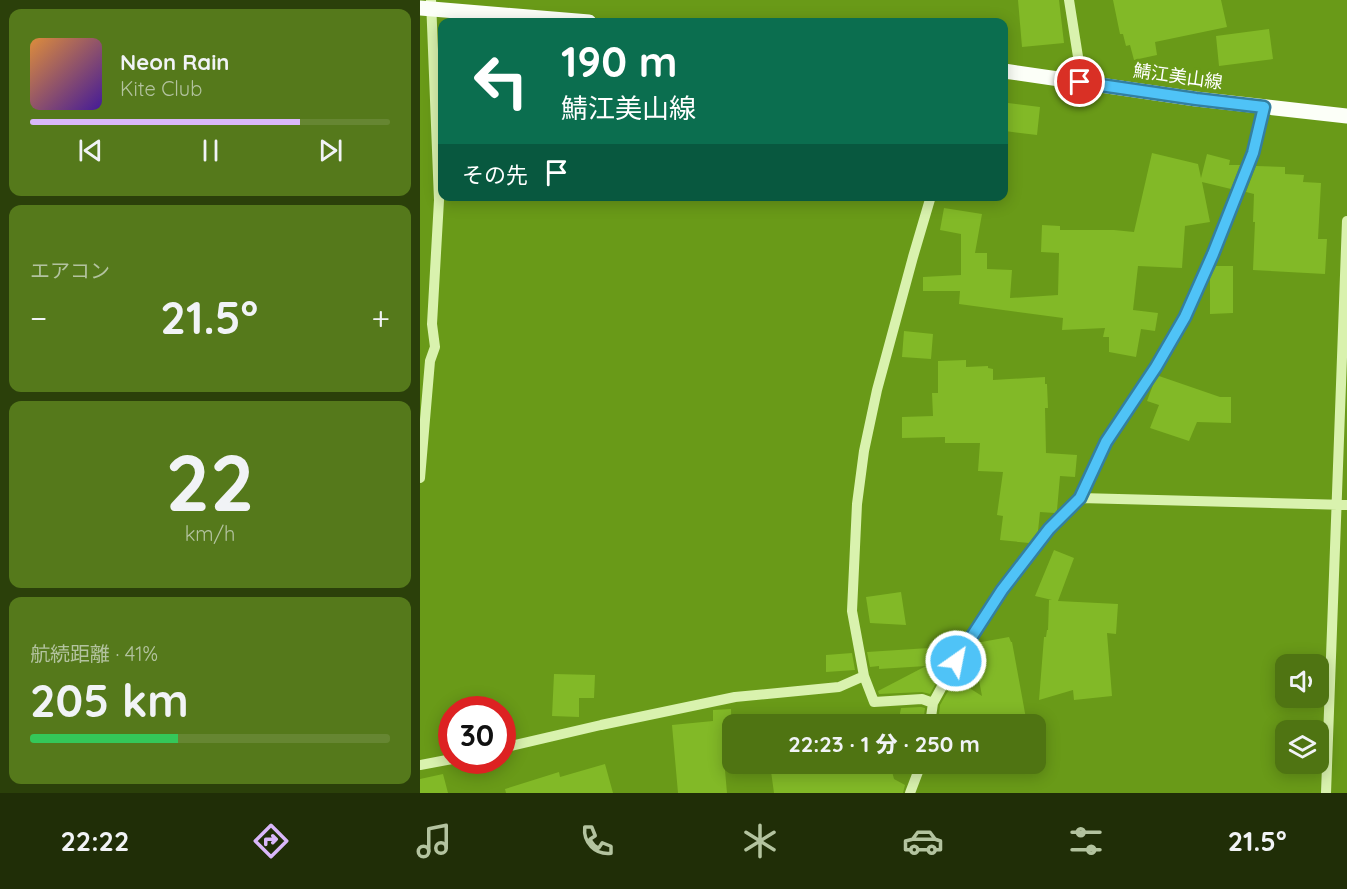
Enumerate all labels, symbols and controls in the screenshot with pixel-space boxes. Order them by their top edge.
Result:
text: 190 m [561,35,677,88]
icon: left [462,42,540,120]
text: Neon Rain [120,48,229,76]
pin [1054,56,1105,107]
street label: 鯖江美山線 [1132,58,1224,94]
icon: arrive [1063,65,1096,98]
text: Kite Club [120,76,202,101]
text: 鯖江美山線 [561,91,696,125]
icon: previous [74,134,107,167]
icon: pause [194,134,227,167]
icon: next [314,134,347,167]
icon: arrive [540,156,573,189]
text: その先 [462,161,528,189]
text: エアコン [30,258,110,283]
text: 21.5° [160,289,258,345]
text: − [30,297,47,338]
text: + [371,297,390,338]
text: 22 [166,433,254,531]
text: km/h [185,521,235,546]
position arrow [924,629,988,693]
text: 航続距離 · 41% [30,641,158,666]
map controls [1275,654,1329,774]
button: sound [1275,654,1329,708]
text: 205 km [30,672,189,728]
speed limit sign: 30 [438,696,516,774]
button: layers [1275,720,1329,774]
text: 22:23 · 1 分 · 250 m [788,730,980,758]
icon: directions [250,820,292,862]
icon: music [413,820,455,862]
icon: phone [576,820,618,862]
icon: climate [739,820,781,862]
icon: car [902,820,944,862]
icon: filters [1065,820,1107,862]
text: 22:22 [60,824,129,858]
text: 21.5° [1228,824,1287,858]

